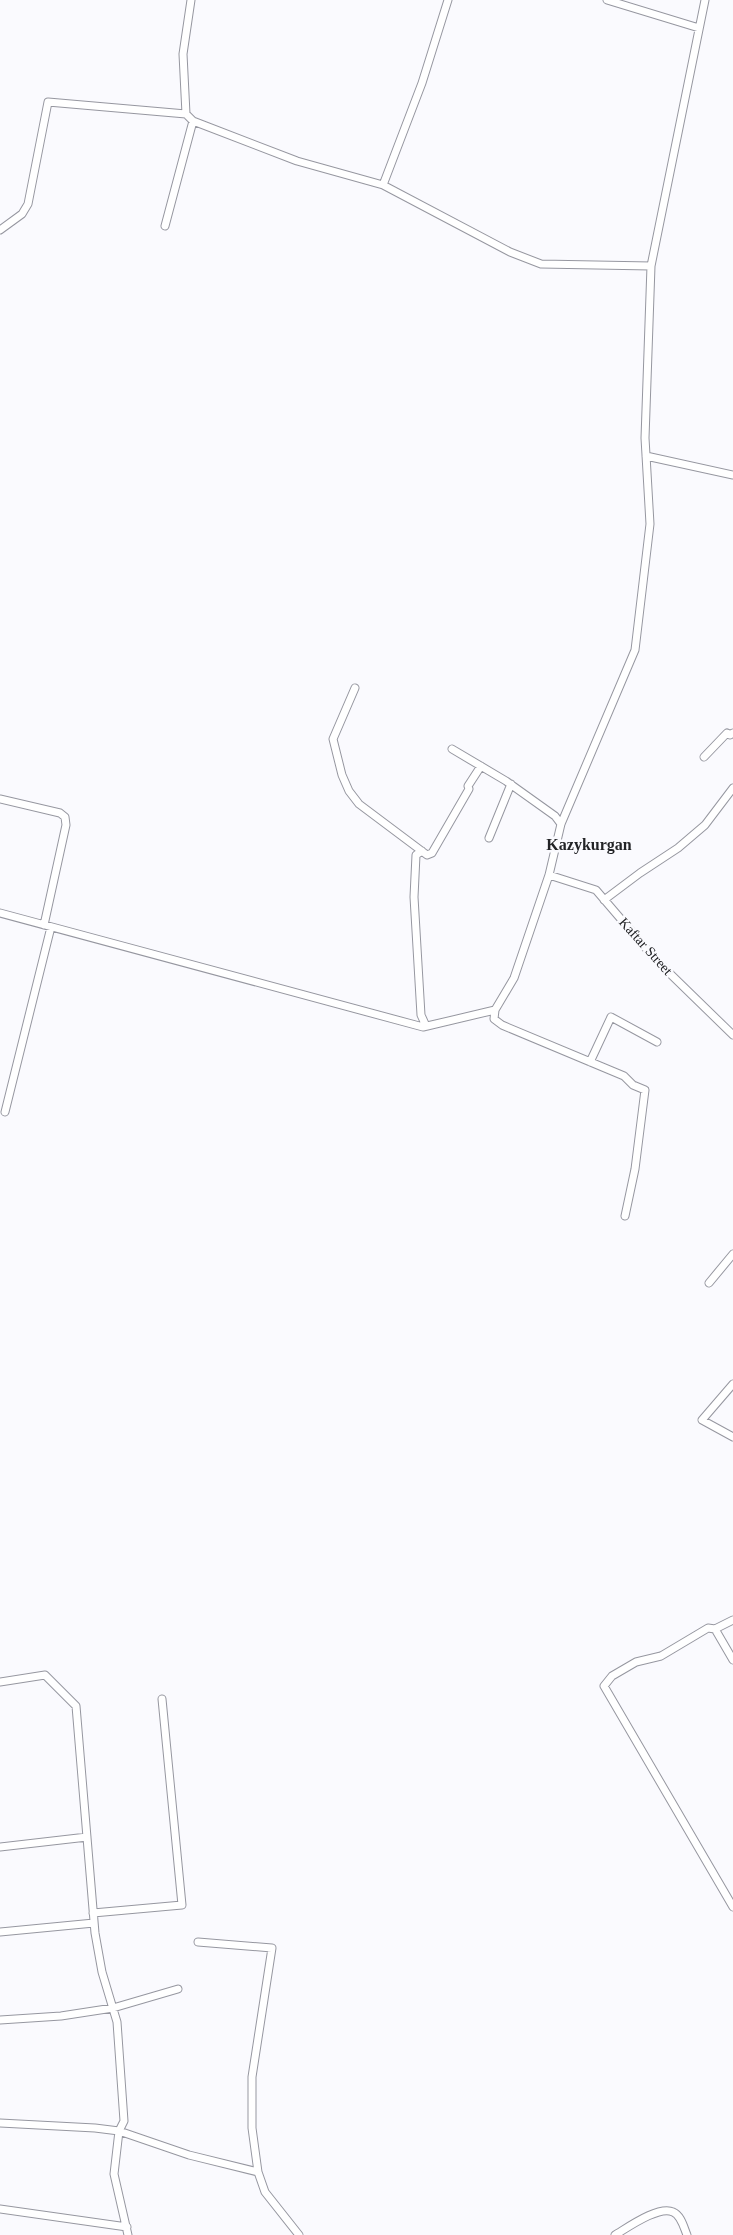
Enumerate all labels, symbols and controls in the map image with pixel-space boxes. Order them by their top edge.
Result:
district label: Kazykurgan [546,836,632,854]
street label: Kaftar Street [616,915,675,978]

